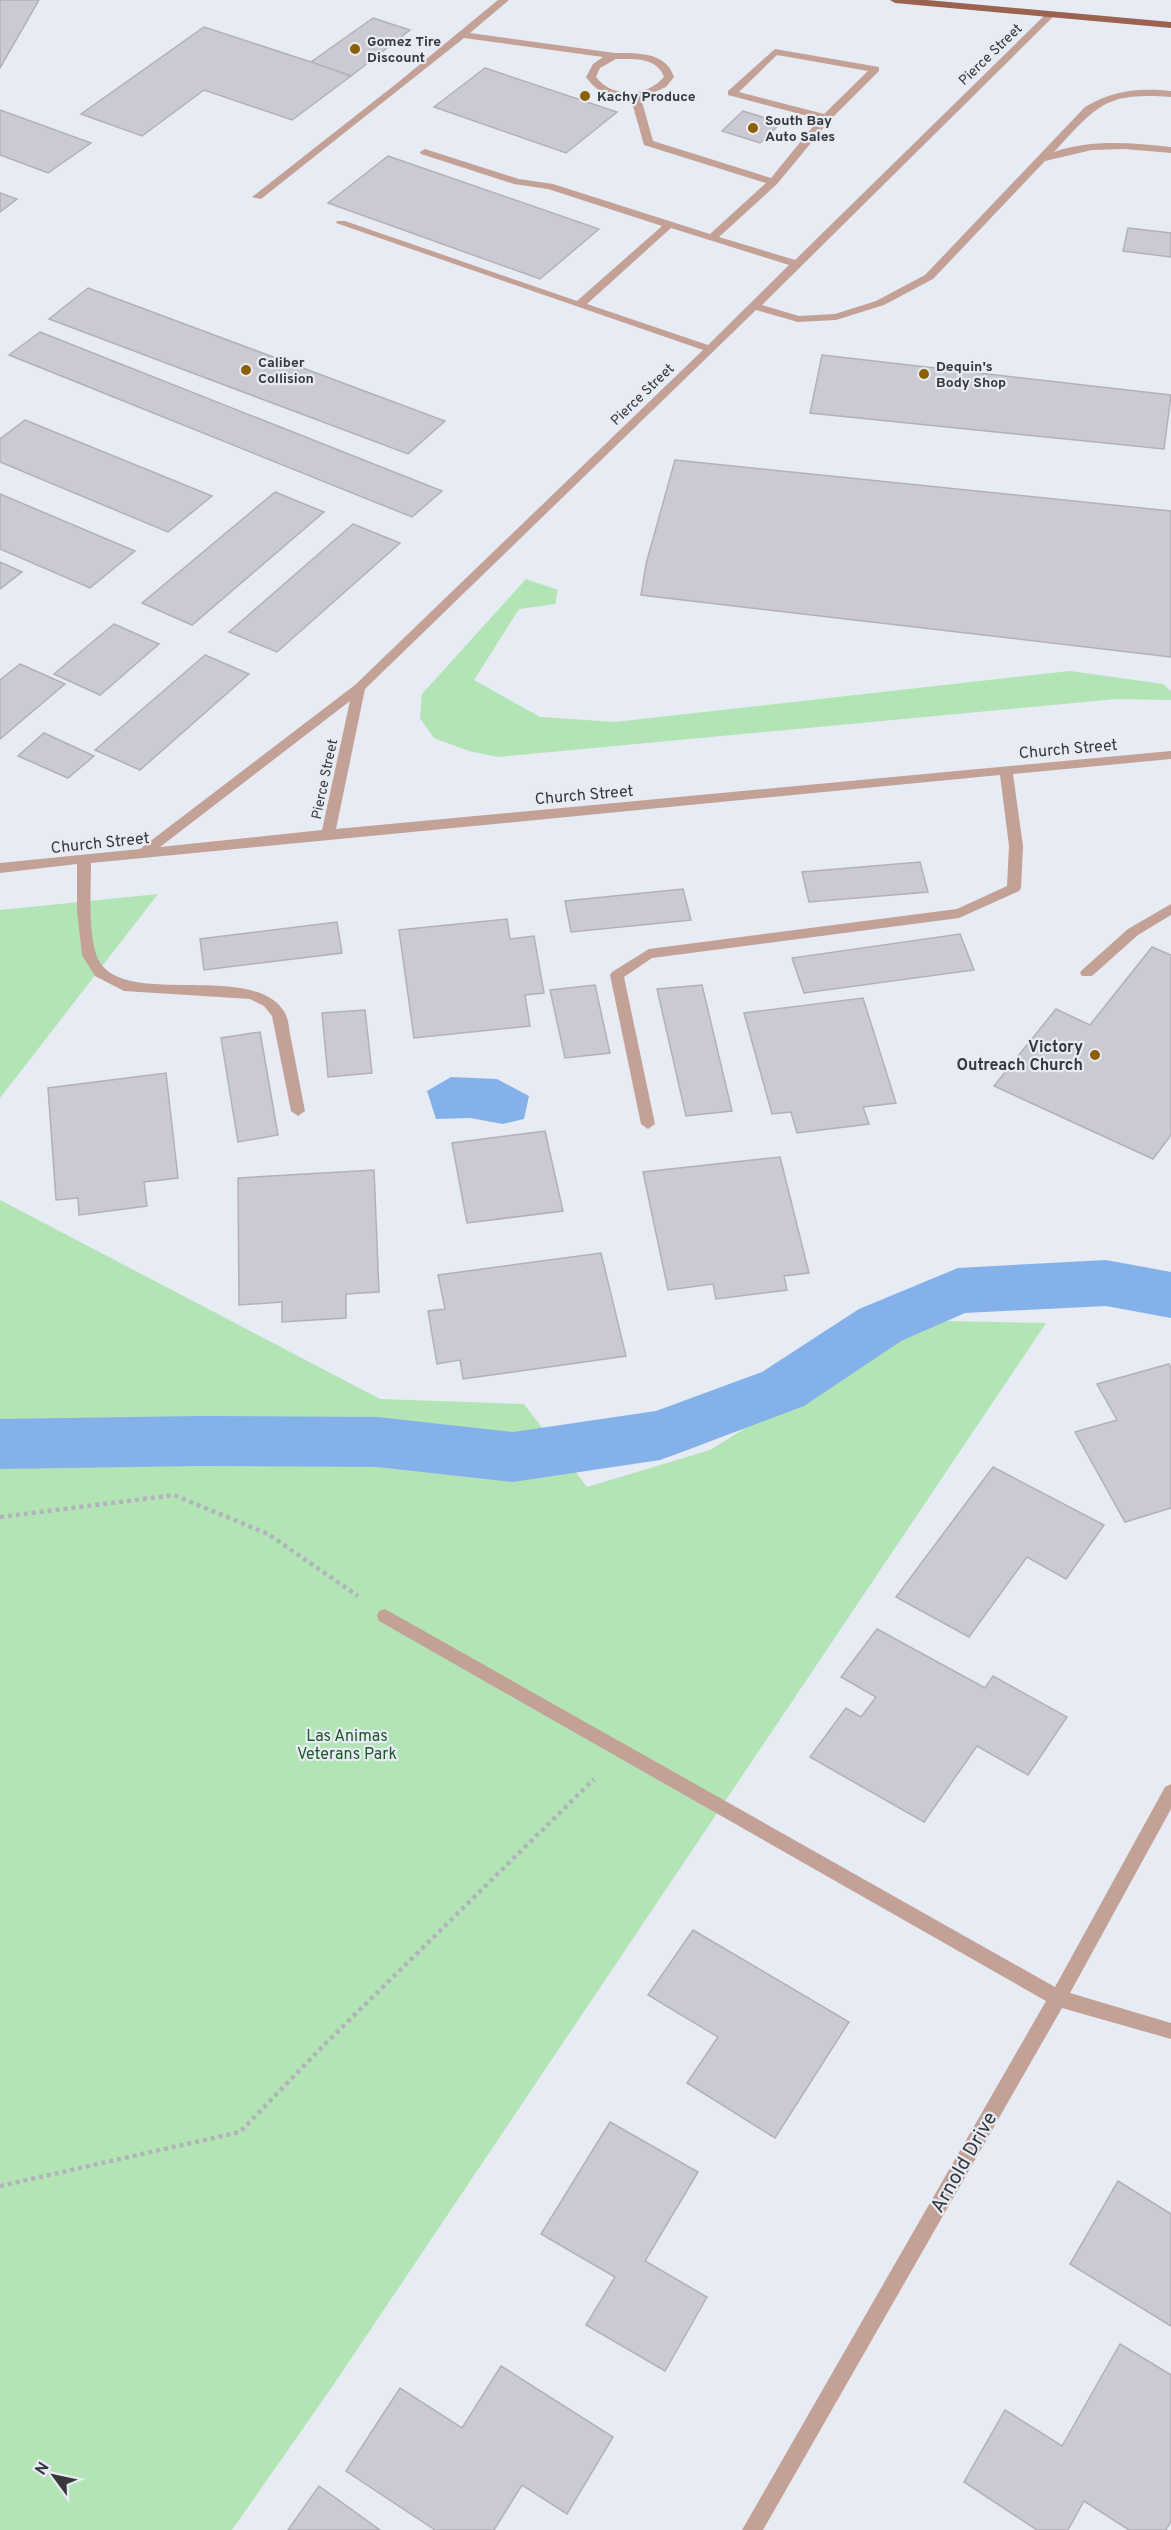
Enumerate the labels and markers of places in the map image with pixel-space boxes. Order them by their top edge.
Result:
place label: Gomez Tire Discount [367,34,441,67]
marker: Gomez Tire Discount [348,42,362,56]
marker: Kachy Produce [578,89,592,103]
place label: Kachy Produce [597,89,696,106]
place label: South Bay Auto Sales [765,113,835,146]
marker: South Bay Auto Sales [746,121,760,135]
place label: Caliber Collision [258,355,314,388]
place label: Dequin's Body Shop [936,359,1006,392]
marker: Caliber Collision [239,363,253,377]
marker: Dequin's Body Shop [917,367,931,381]
place label: Victory Outreach Church [957,1038,1083,1076]
marker: Victory Outreach Church [1088,1048,1102,1062]

